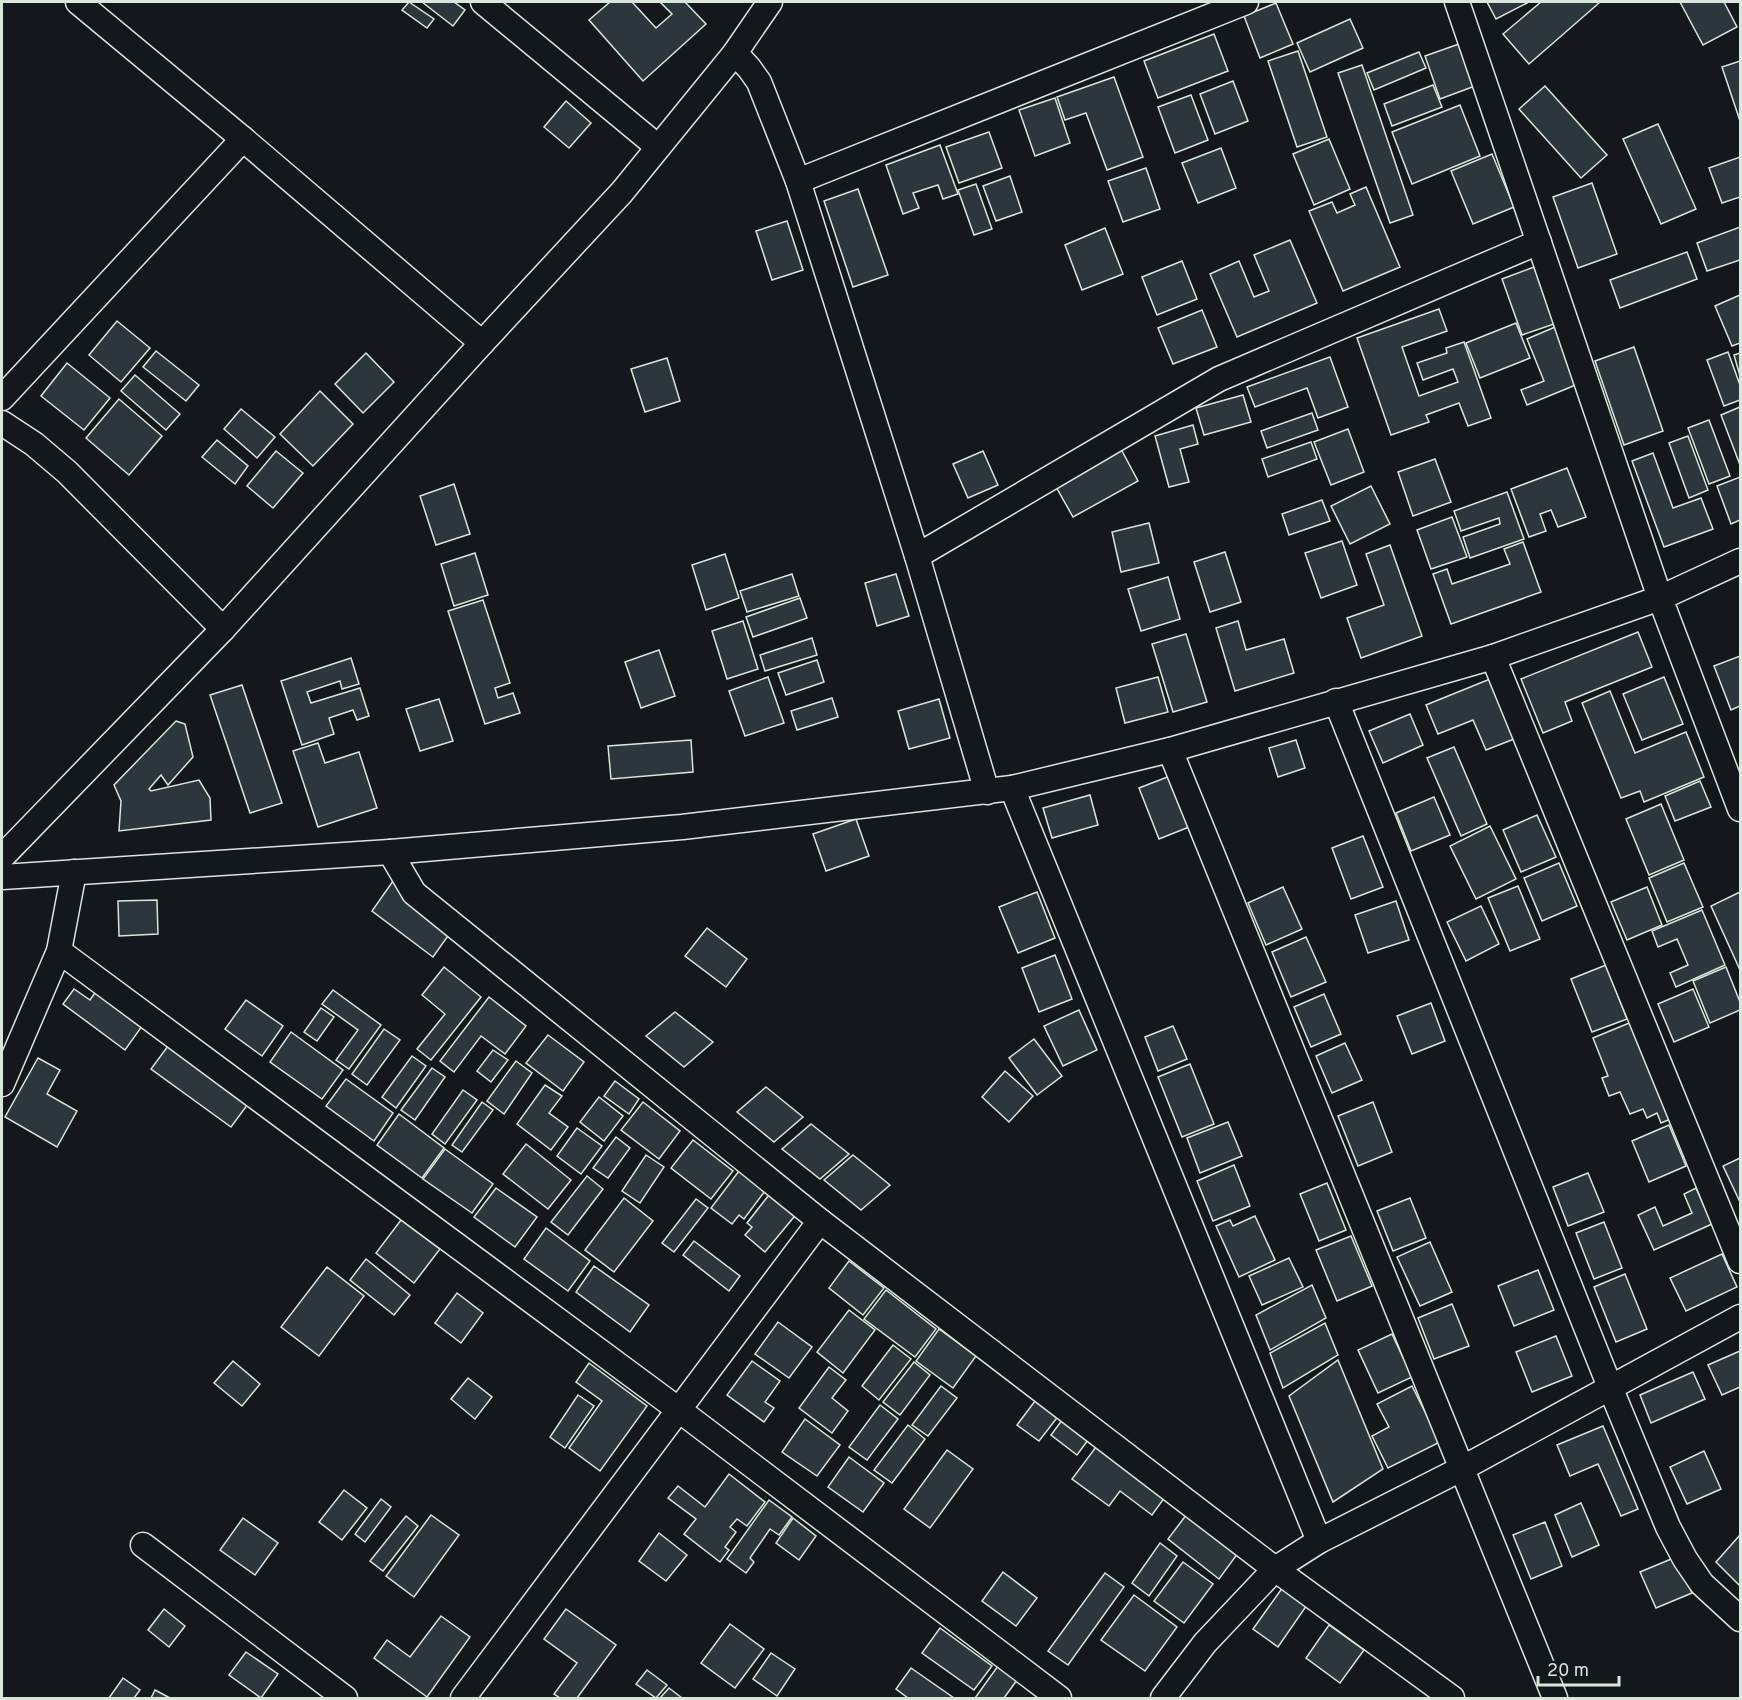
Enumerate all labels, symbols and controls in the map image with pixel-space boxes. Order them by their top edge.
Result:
scale bar [1538,1649,1619,1687]
text: 20 m [1547,1660,1589,1683]

